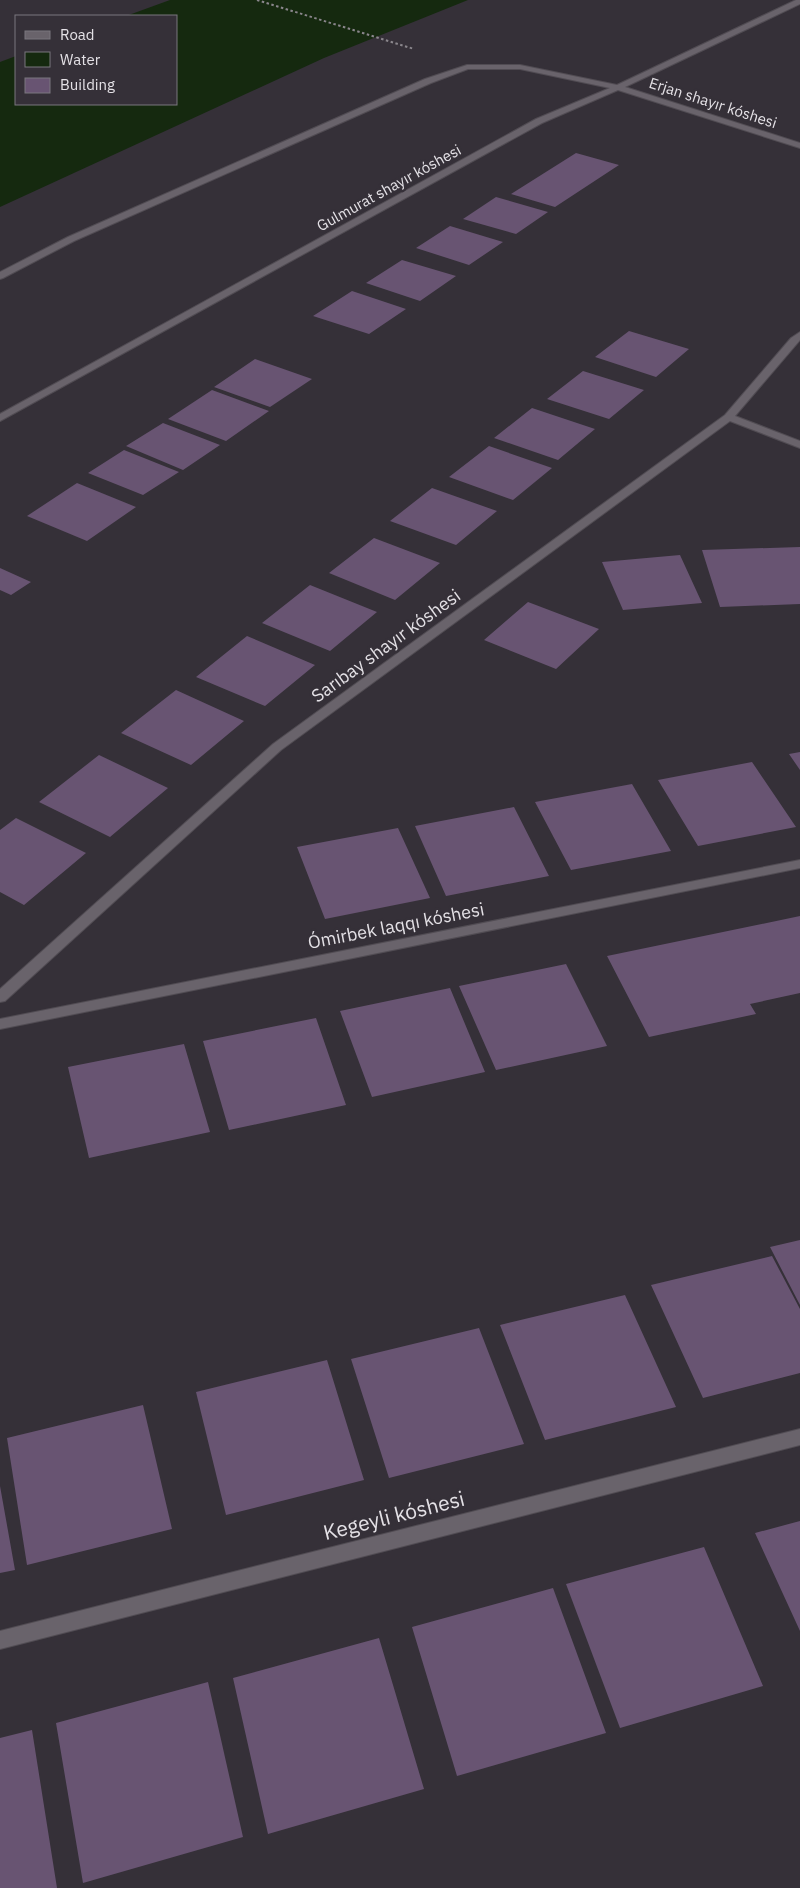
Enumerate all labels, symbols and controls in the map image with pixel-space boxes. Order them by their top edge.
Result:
legend [15,15,178,105]
text: Road [60,25,95,44]
text: Water [60,50,101,69]
street label: Erjan shayır kóshesi [647,73,779,132]
text: Building [60,75,115,94]
street label: Gulmurat shayır kóshesi [313,140,464,235]
street label: Sarıbay shayır kóshesi [307,584,465,707]
street label: Ómirbek laqqı kóshesi [306,897,486,954]
street label: Kegeyli kóshesi [320,1484,467,1546]

